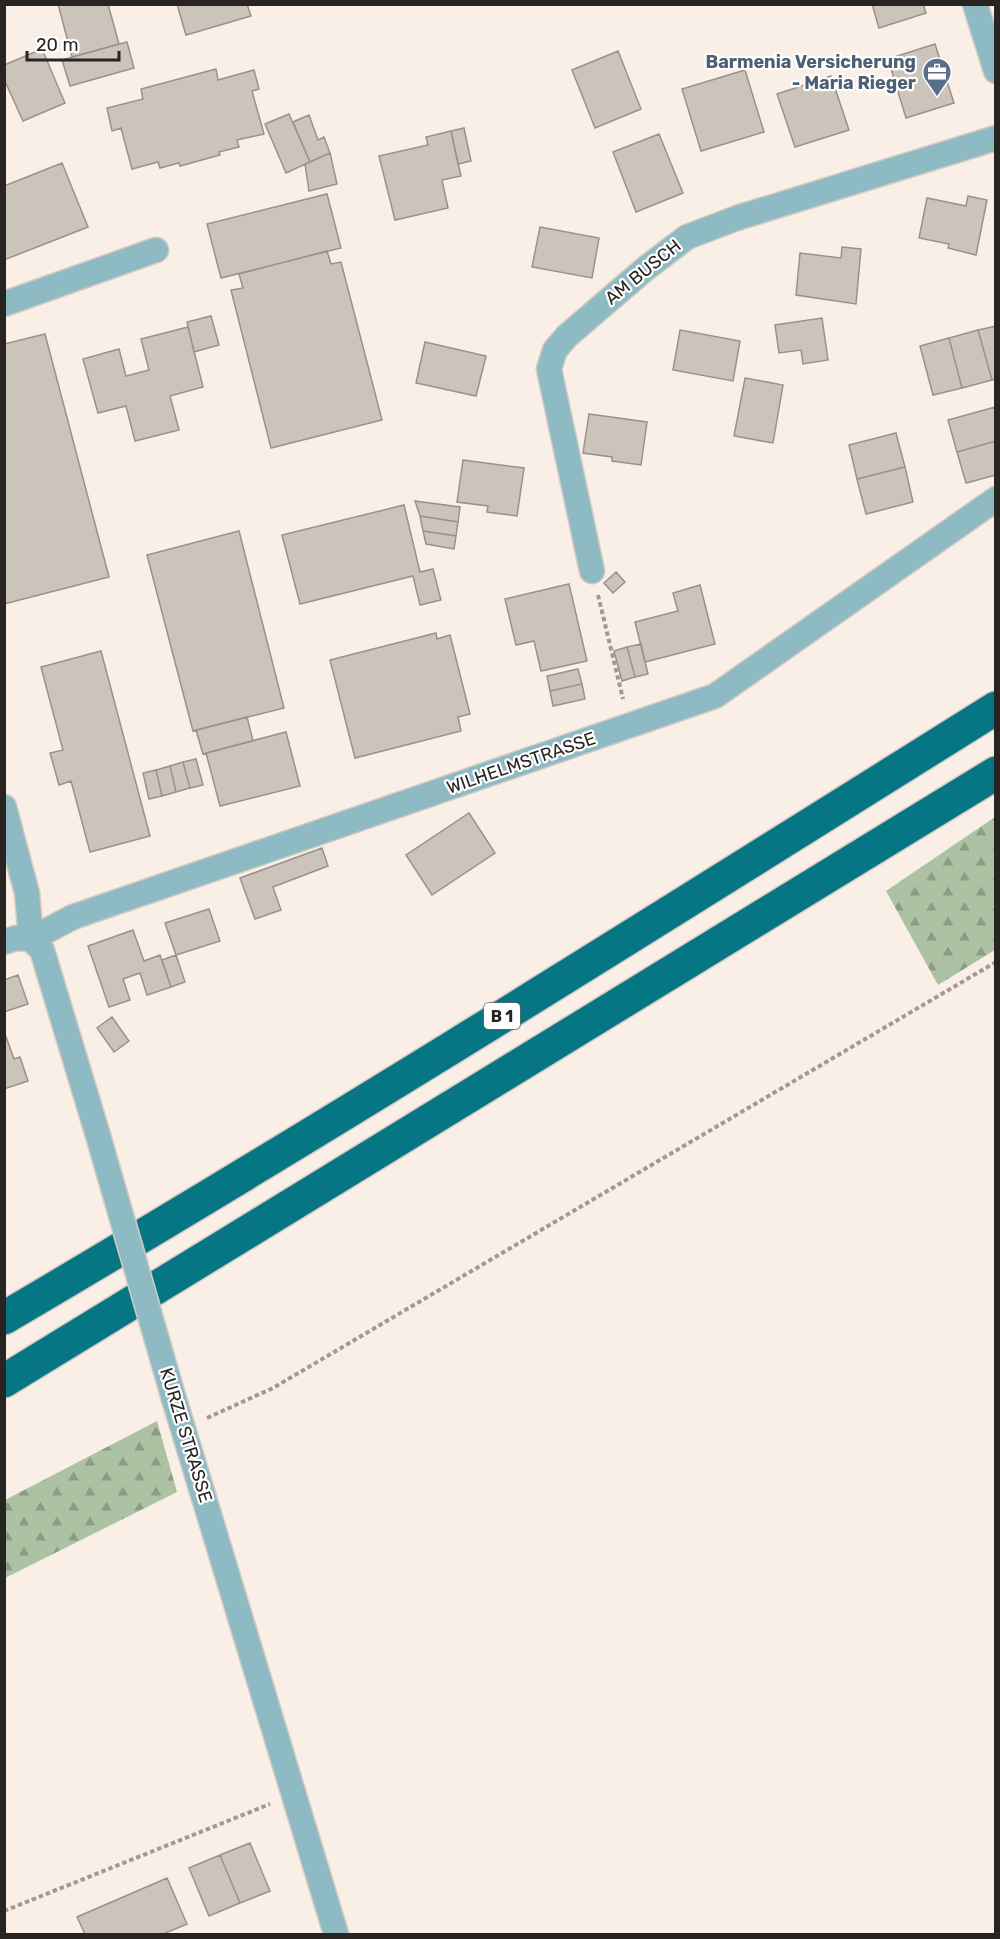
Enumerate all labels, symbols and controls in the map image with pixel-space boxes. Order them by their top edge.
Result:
scale bar [27,24,118,62]
text: 20 m [36,34,78,56]
place label: Barmenia Versicherung - Maria Rieger [705,51,916,94]
office icon: Barmenia Versicherung - Maria Rieger [921,56,953,98]
street label: AM BUSCH [601,235,685,309]
street label: WILHELMSTRASSE [444,727,598,799]
road number: B 1 [484,1003,520,1029]
street label: KURZE STRASSE [155,1365,217,1505]

